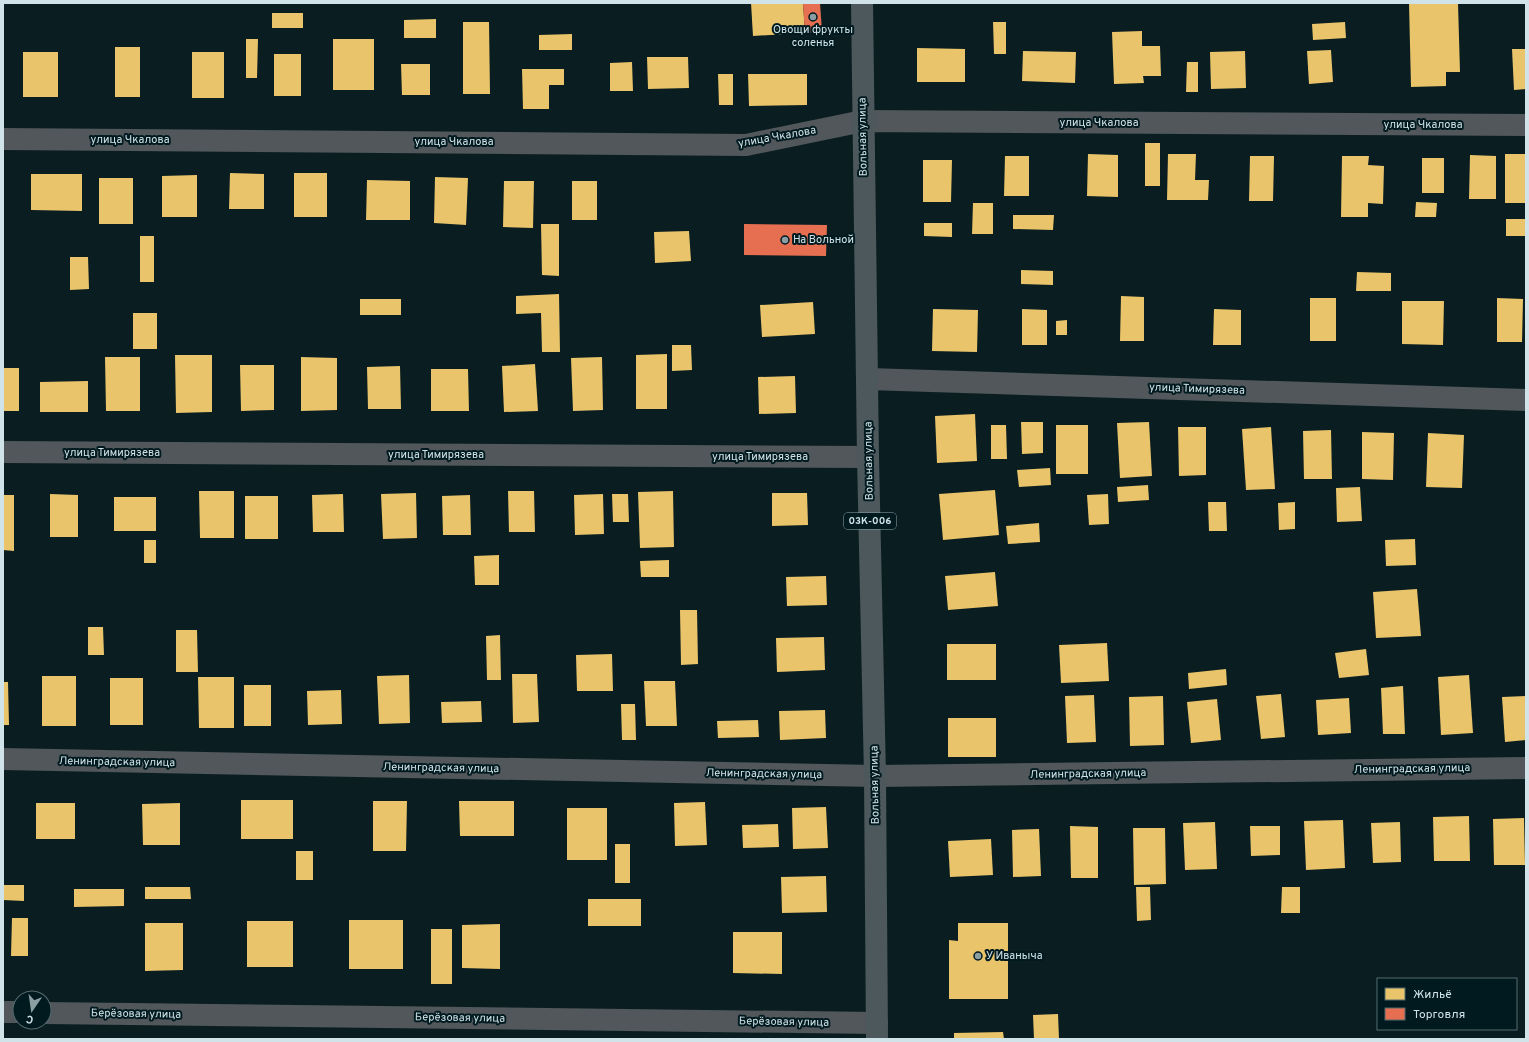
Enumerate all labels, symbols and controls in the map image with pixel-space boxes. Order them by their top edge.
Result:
marker: Овощи фрукты соленья [808,12,818,22]
place label: Овощи фрукты соленья [773,23,853,50]
street label: Вольная улица [855,97,871,177]
street label: улица Чкалова [1060,116,1139,130]
street label: улица Чкалова [1384,118,1463,132]
street label: улица Чкалова [737,123,817,151]
street label: улица Чкалова [91,133,170,147]
street label: улица Чкалова [415,135,494,149]
place label: На Вольной [793,233,854,247]
marker: На Вольной [780,235,790,245]
street label: улица Тимирязева [1149,380,1245,398]
street label: Вольная улица [861,421,877,501]
street label: улица Тимирязева [64,446,160,460]
street label: улица Тимирязева [388,448,484,462]
street label: улица Тимирязева [712,450,808,464]
road number: 03К-006 [844,513,896,529]
street label: Вольная улица [867,745,883,825]
street label: Ленинградская улица [59,754,176,770]
street label: Ленинградская улица [383,760,500,776]
street label: Ленинградская улица [1354,761,1471,777]
street label: Ленинградская улица [706,766,823,782]
street label: Ленинградская улица [1030,766,1147,782]
place label: У Иваныча [986,949,1043,963]
marker: У Иваныча [973,951,983,961]
legend [1377,978,1517,1030]
text: Жильё [1413,987,1452,1003]
north arrow [12,990,52,1030]
street label: Берёзовая улица [91,1006,181,1022]
text: Торговля [1413,1007,1465,1023]
street label: Берёзовая улица [415,1010,505,1026]
text: С [25,1011,35,1026]
street label: Берёзовая улица [739,1014,829,1030]

